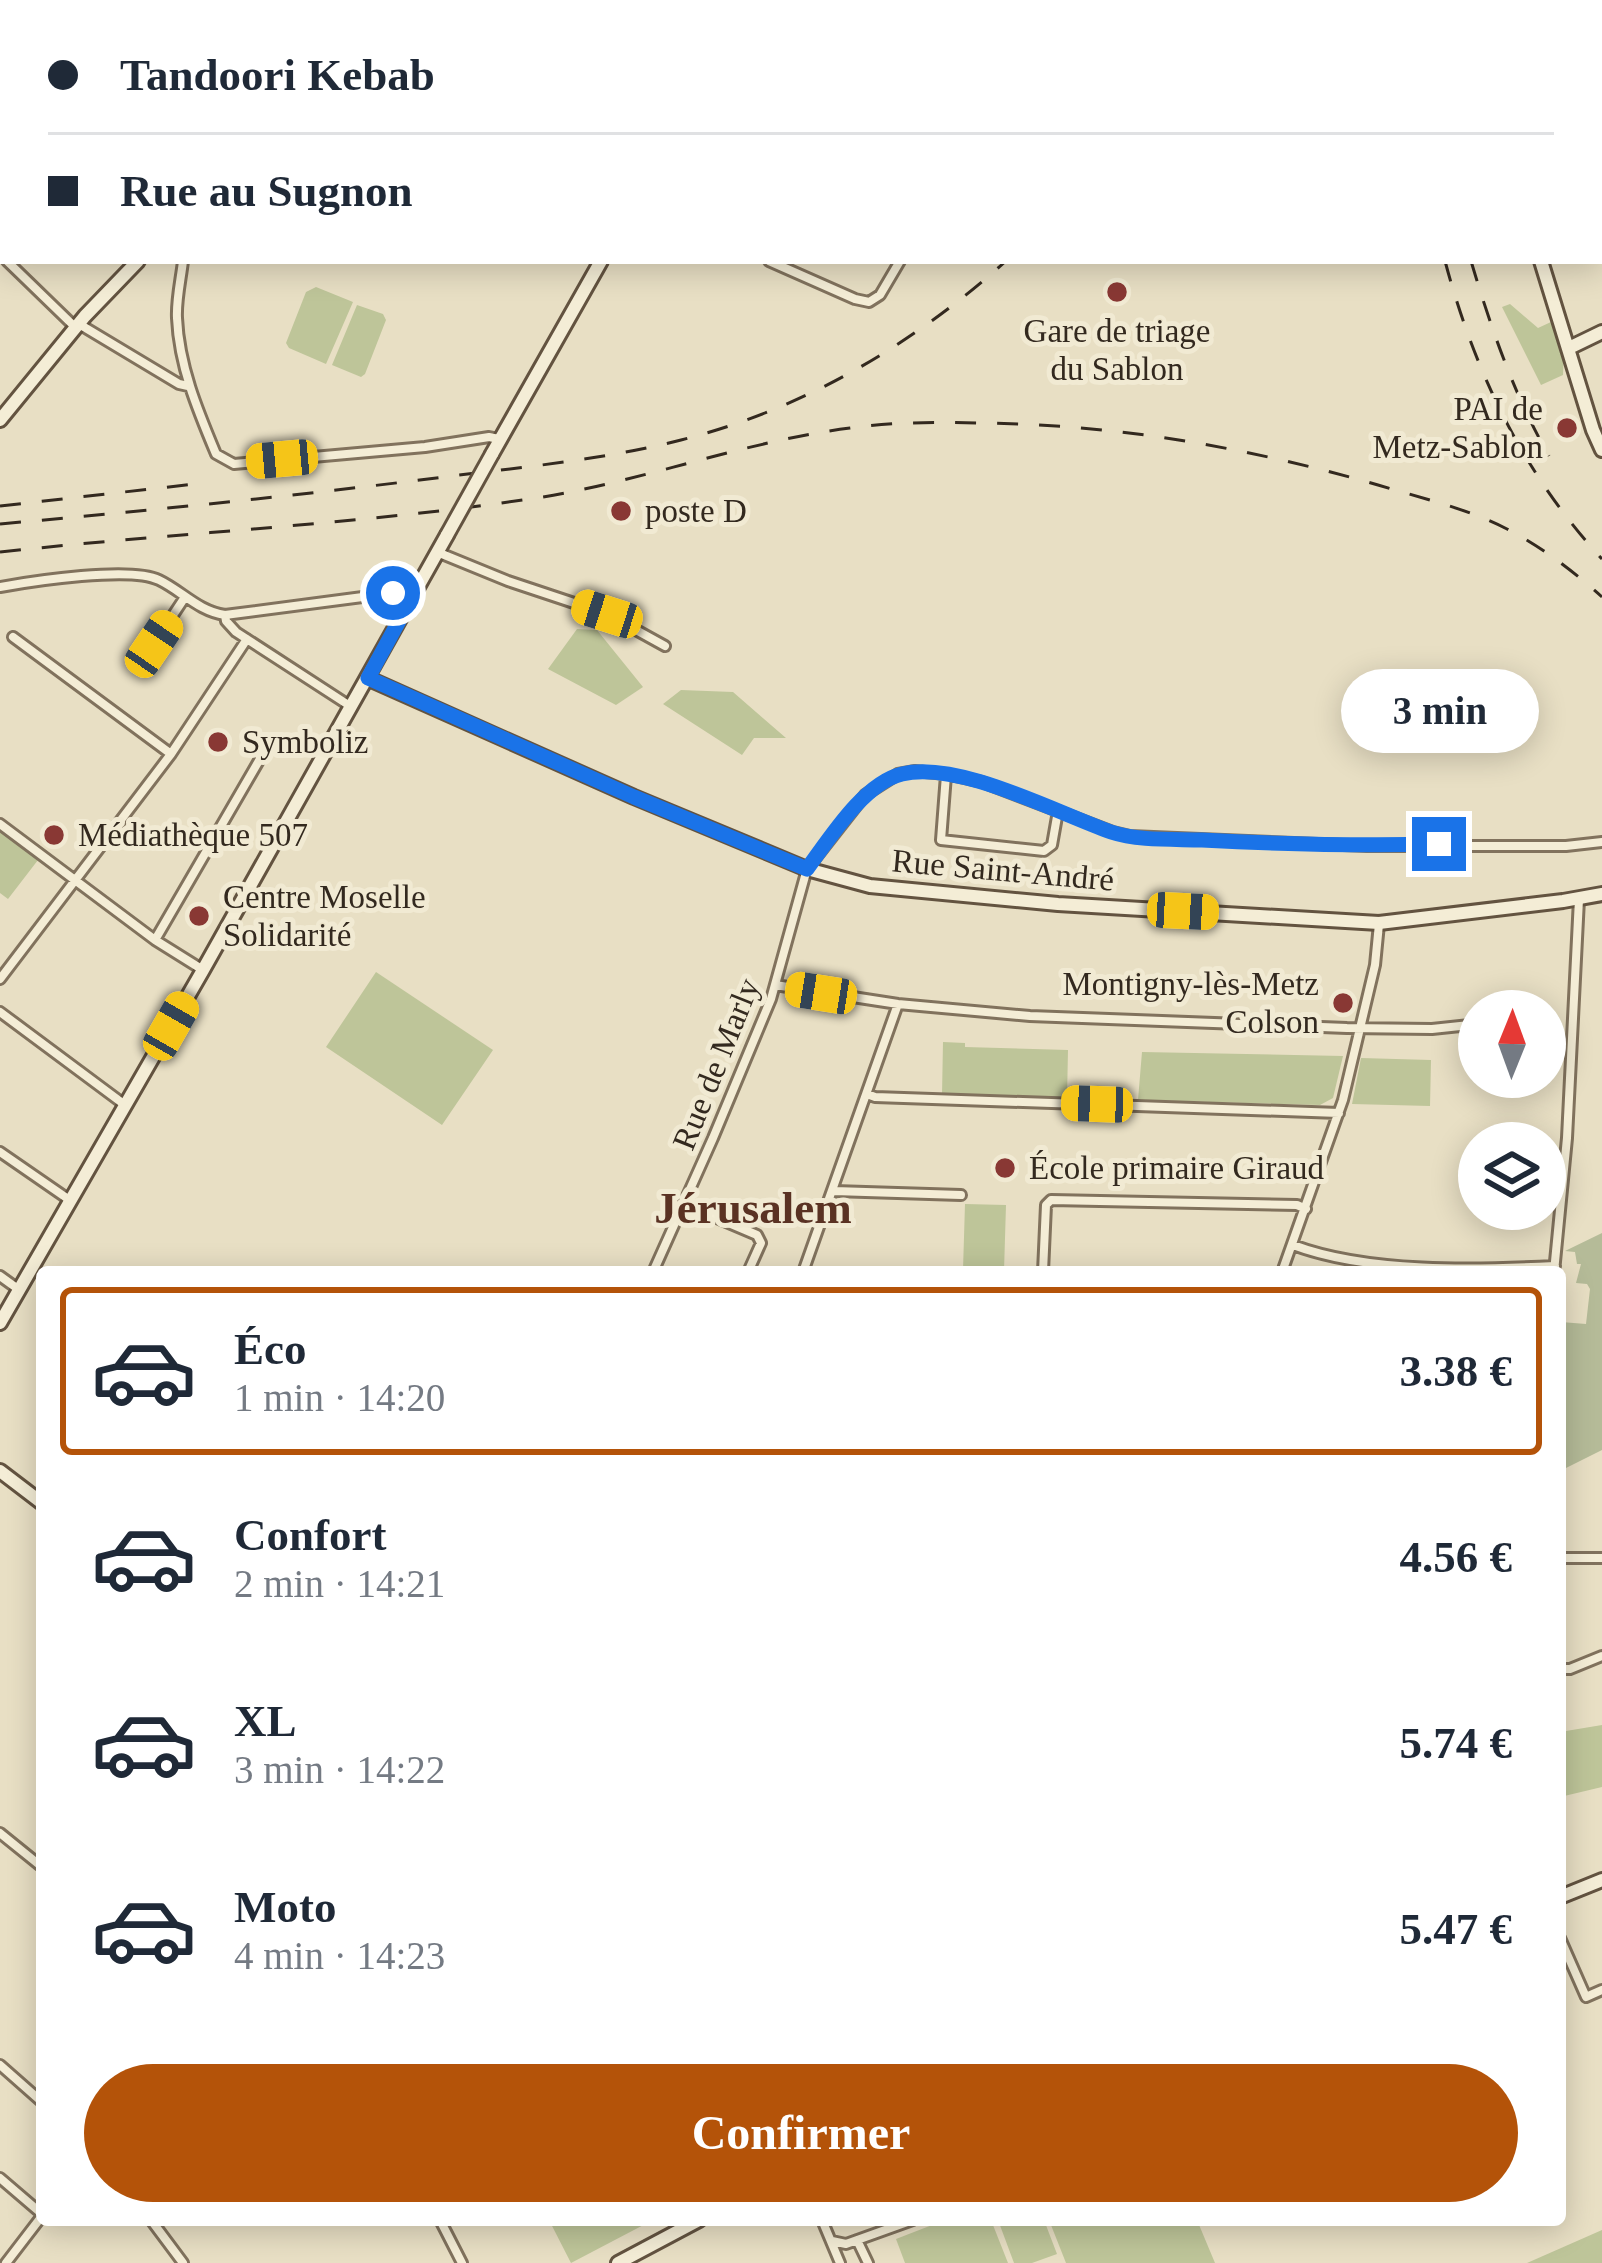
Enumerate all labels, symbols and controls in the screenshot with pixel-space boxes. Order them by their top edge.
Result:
text: Tandoori Kebab [120,50,435,100]
text: Rue au Sugnon [120,166,413,216]
marker: Gare de triage du Sablon [1104,279,1130,305]
place label: Gare de triage du Sablon [1024,313,1210,387]
place label: PAI de Metz-Sablon [1373,391,1543,465]
marker: PAI de Metz-Sablon [1554,415,1580,441]
car [245,438,319,480]
place label: poste D [645,493,747,529]
marker: poste D [608,498,634,524]
route start [366,566,420,620]
car [567,586,647,642]
car [119,604,189,684]
callout: 3 min [1340,670,1538,754]
text: 3 min [1393,689,1487,732]
place label: Symboliz [242,724,369,760]
marker: Symboliz [205,729,231,755]
place label: Médiathèque 507 [78,817,308,853]
route end [1412,817,1466,871]
marker: Médiathèque 507 [41,822,67,848]
street label: Rue Saint-André [891,842,1115,898]
place label: Centre Moselle Solidarité [223,879,426,953]
car [1146,891,1220,931]
marker: Centre Moselle Solidarité [186,903,212,929]
place label: Montigny-lès-Metz Colson [1062,966,1319,1040]
car [783,970,859,1016]
street label: Rue de Marly [665,973,767,1155]
car [137,986,205,1066]
marker: Montigny-lès-Metz Colson [1330,990,1356,1016]
north arrow [1458,990,1566,1098]
map controls [1458,990,1566,1230]
car [1060,1085,1134,1123]
button: layers [1458,1122,1566,1230]
place label: École primaire Giraud [1029,1150,1325,1186]
marker: École primaire Giraud [992,1155,1018,1181]
district label: Jérusalem [654,1183,852,1233]
icon: car [90,1317,198,1425]
text: Éco [234,1324,307,1374]
text: 3.38 € [1400,1346,1512,1396]
text: 1 min · 14:20 [234,1376,445,1419]
icon: car [90,1503,198,1611]
text: Confort [234,1510,386,1560]
text: 4.56 € [1400,1532,1512,1582]
text: 2 min · 14:21 [234,1562,445,1605]
icon: car [90,1689,198,1797]
text: XL [234,1696,297,1746]
text: 5.74 € [1400,1718,1512,1768]
text: 3 min · 14:22 [234,1748,445,1791]
icon: car [90,1875,198,1983]
text: Moto [234,1882,336,1932]
text: 5.47 € [1400,1904,1512,1954]
text: 4 min · 14:23 [234,1934,445,1977]
button: Confirmer [84,2064,1518,2202]

